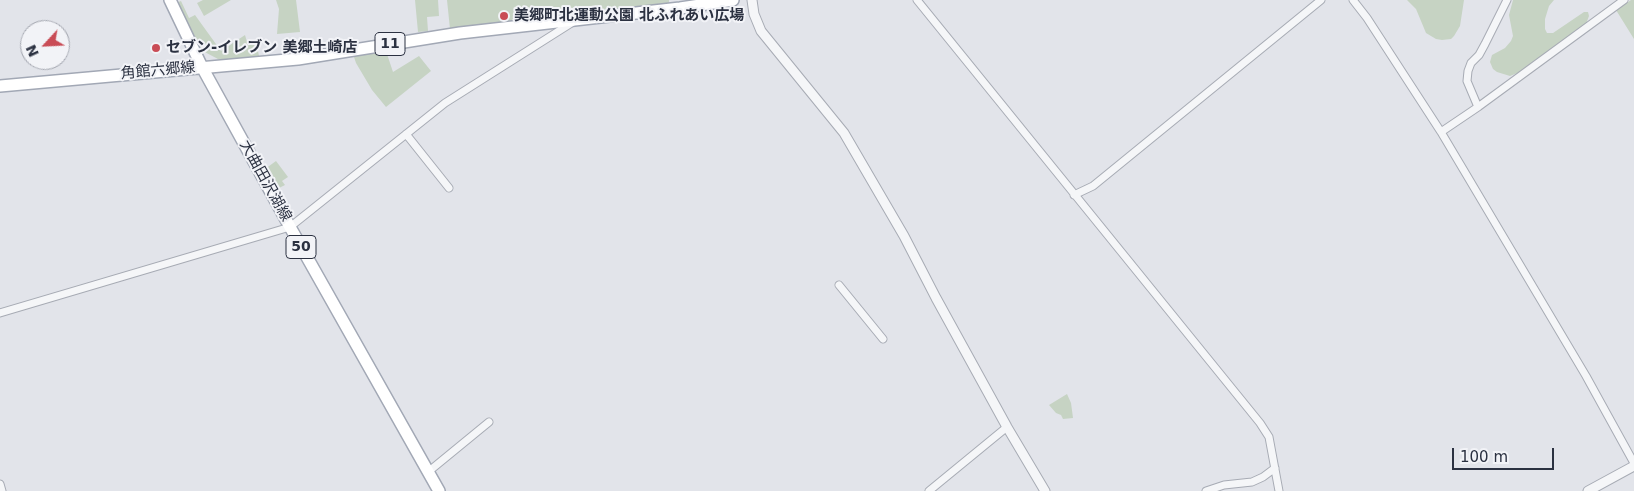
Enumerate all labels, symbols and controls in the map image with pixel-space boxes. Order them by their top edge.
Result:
place label: 美郷町北運動公園 北ふれあい広場 [514,7,744,25]
marker: 美郷町北運動公園 北ふれあい広場 [498,10,510,22]
north arrow [20,20,70,70]
road number: 11 [375,33,405,56]
place label: セブン-イレブン 美郷土崎店 [166,39,357,57]
text: N [23,42,42,60]
marker: セブン-イレブン 美郷土崎店 [150,42,162,54]
street label: 角館六郷線 [120,59,196,83]
street label: 大曲田沢湖線 [235,137,295,225]
road number: 50 [286,236,316,258]
scale bar [1454,438,1556,470]
text: 100 m [1460,448,1508,466]

